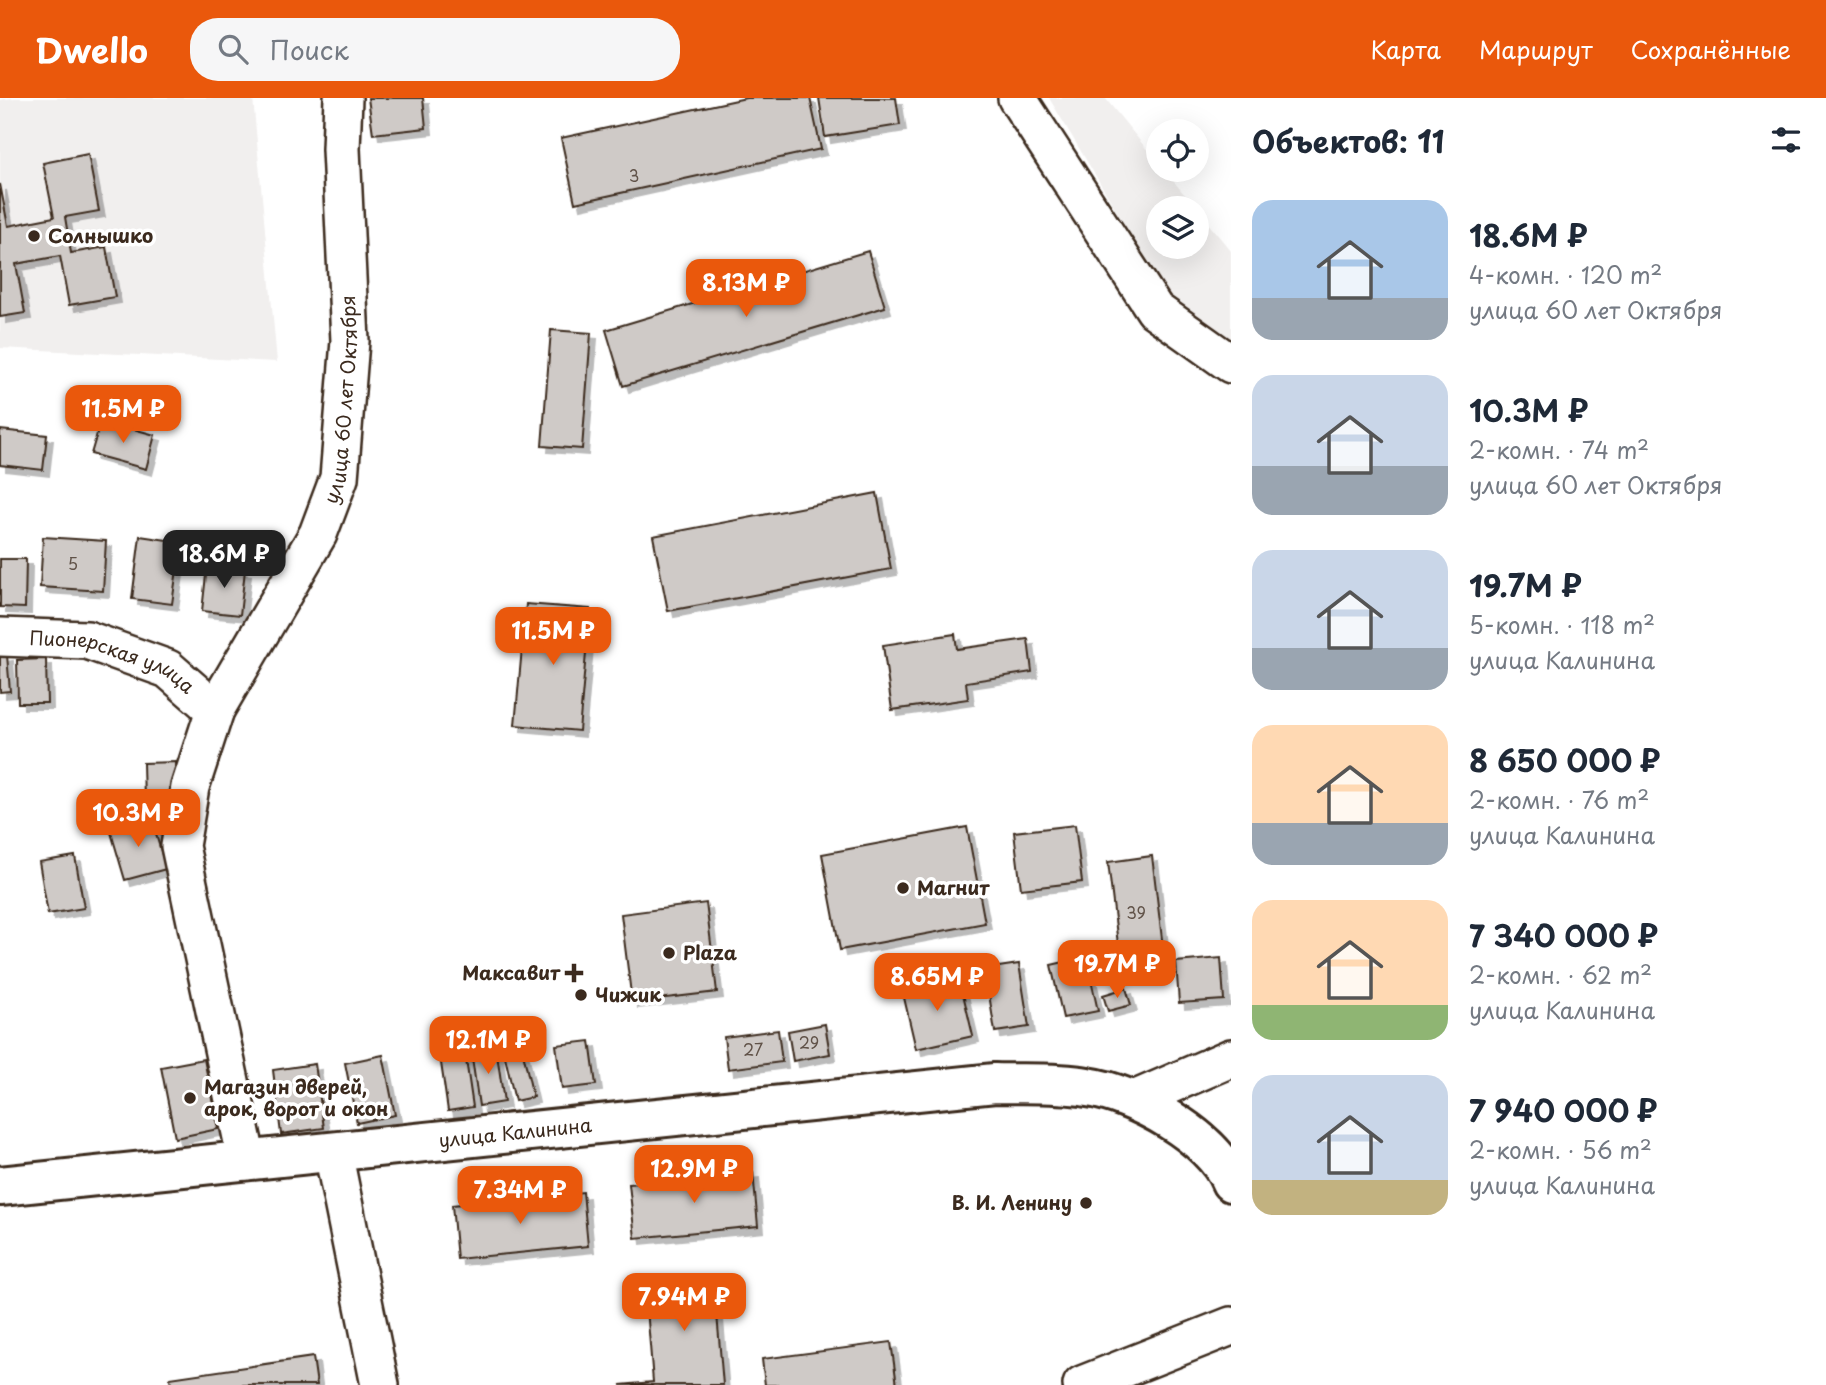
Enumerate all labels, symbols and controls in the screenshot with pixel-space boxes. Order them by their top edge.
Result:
search box [190,18,680,81]
text: Dwello [35,24,148,74]
icon: search [214,30,252,68]
text: Поиск [270,30,349,69]
text: Карта [1370,31,1441,67]
text: Маршрут [1479,31,1593,67]
text: Сохранённые [1631,31,1791,67]
text: Объектов: 11 [1252,118,1445,163]
map controls [1146,119,1209,259]
button: locate [1146,119,1209,182]
icon: filters [1767,121,1805,159]
house number: 3 [629,163,639,187]
button: layers [1146,196,1209,259]
text: 18.6M ₽ [1469,212,1588,257]
place label: Солнышко [48,221,153,249]
marker: Солнышко [26,228,42,244]
icon: home [1308,228,1392,312]
text: 4-комн. · 120 m² [1469,257,1662,292]
pin: 8.13M ₽ [681,260,811,319]
text: 8.13M ₽ [702,264,790,299]
text: улица 60 лет Октября [1469,292,1722,327]
street label: улица 60 лет Октября [316,295,363,507]
pin: 11.5M ₽ [58,386,188,445]
text: 10.3M ₽ [1469,387,1588,432]
text: 11.5M ₽ [81,390,165,425]
icon: home [1308,403,1392,487]
text: 2-комн. · 74 m² [1469,432,1649,467]
text: улица 60 лет Октября [1469,467,1722,502]
pin: 18.6M ₽ [159,531,289,590]
text: 18.6M ₽ [179,535,269,570]
house number: 5 [68,551,78,575]
text: 19.7M ₽ [1469,562,1582,607]
icon: home [1308,578,1392,662]
text: 5-комн. · 118 m² [1469,607,1655,642]
pin: 11.5M ₽ [488,608,618,667]
text: 11.5M ₽ [511,612,595,647]
street label: Пионерская улица [29,623,202,699]
text: улица Калинина [1469,642,1655,677]
text: 8 650 000 ₽ [1469,737,1660,782]
icon: home [1308,753,1392,837]
text: 2-комн. · 76 m² [1469,782,1649,817]
pin: 10.3M ₽ [73,790,203,849]
text: 10.3M ₽ [92,794,184,829]
text: улица Калинина [1469,817,1655,852]
place label: Магнит [917,873,990,901]
marker: Магнит [895,880,911,896]
house number: 39 [1126,900,1146,924]
text: 7 340 000 ₽ [1469,912,1658,957]
icon: home [1308,928,1392,1012]
place label: Plaza [683,938,737,966]
pin: 19.7M ₽ [1052,940,1182,1000]
marker: Plaza [661,945,677,961]
text: 19.7M ₽ [1074,945,1160,980]
pin: 8.65M ₽ [872,954,1002,1013]
text: 2-комн. · 62 m² [1469,957,1652,992]
place label: Максавит [462,958,561,986]
text: 8.65M ₽ [890,958,984,993]
marker: Максавит [566,965,582,981]
place label: Чижик [595,980,662,1008]
marker: Чижик [573,987,589,1003]
text: улица Калинина [1469,992,1655,1027]
pin: 12.1M ₽ [423,1016,553,1076]
text: 12.1M ₽ [445,1021,531,1056]
house number: 29 [799,1030,819,1054]
house number: 27 [743,1037,763,1061]
place label: Магазин дверей, арок, ворот и окон [204,1072,388,1122]
text: 7 940 000 ₽ [1469,1087,1657,1132]
marker: Магазин дверей, арок, ворот и окон [182,1090,198,1106]
icon: home [1308,1103,1392,1187]
street label: улица Калинина [437,1110,593,1154]
text: 2-комн. · 56 m² [1469,1132,1652,1167]
pin: 12.9M ₽ [629,1146,759,1205]
text: 12.9M ₽ [650,1150,738,1185]
pin: 7.34M ₽ [455,1166,585,1226]
text: улица Калинина [1469,1167,1655,1202]
text: 7.34M ₽ [473,1171,567,1206]
place label: В. И. Ленину [952,1188,1072,1216]
marker: В. И. Ленину [1078,1195,1094,1211]
pin: 7.94M ₽ [619,1274,749,1333]
text: 7.94M ₽ [638,1278,730,1313]

